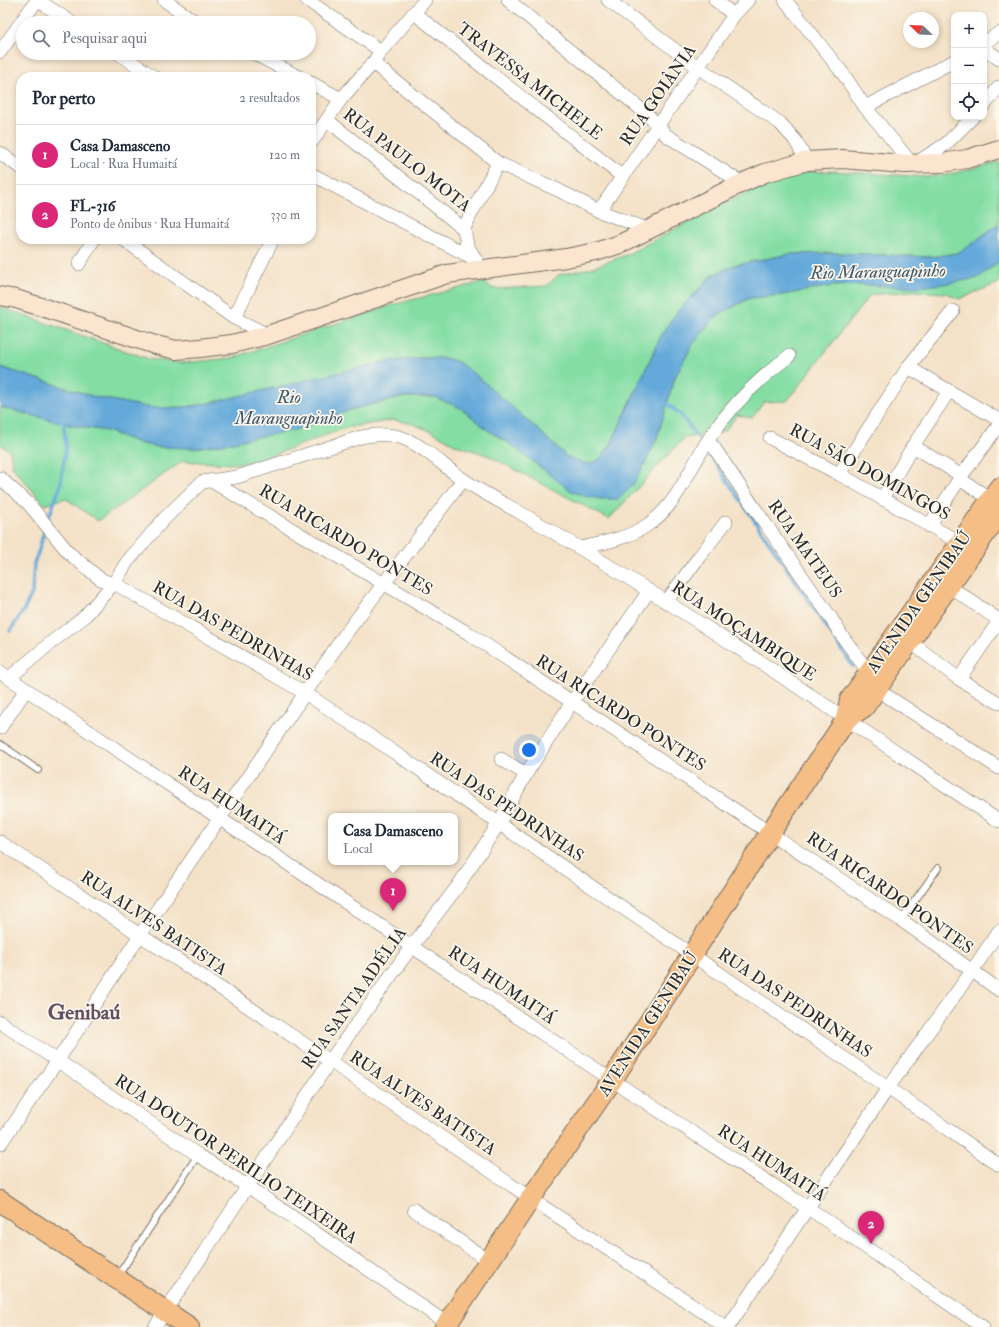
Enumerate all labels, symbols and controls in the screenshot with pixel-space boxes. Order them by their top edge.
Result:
north arrow [903,12,939,48]
map controls [951,12,987,120]
button: + [951,12,987,48]
search box [16,16,316,60]
street label: TRAVESSA MICHELE [453,18,607,144]
icon: search [30,27,52,49]
text: Pesquisar aqui [62,29,147,48]
street label: RUA GOIÂNIA [615,40,701,150]
button: − [951,48,987,84]
button: locate [951,84,987,120]
text: Por perto [32,88,95,109]
text: 2 resultados [239,90,300,106]
street label: RUA PAULO MOTA [339,104,475,217]
text: Casa Damasceno [70,137,170,156]
text: 1 [43,147,47,163]
text: 120 m [269,147,300,163]
text: Local · Rua Humaitá [70,156,177,172]
text: FL-316 [70,197,115,216]
text: 2 [42,207,48,223]
text: 330 m [271,207,300,223]
text: Ponto de ônibus · Rua Humaitá [70,216,229,232]
water label: Rio Maranguapinho [809,259,946,285]
water label: Rio Maranguapinho [234,386,343,430]
street label: RUA SÃO DOMINGOS [786,418,955,525]
street label: RUA RICARDO PONTES [255,480,437,600]
street label: RUA MATEUS [763,496,847,602]
street label: AVENIDA GENIBAÚ [861,526,976,678]
street label: RUA MOÇAMBIQUE [668,576,820,686]
street label: RUA DAS PEDRINHAS [149,577,317,685]
street label: RUA RICARDO PONTES [532,650,710,776]
your location [519,740,539,760]
street label: RUA DAS PEDRINHAS [426,748,588,866]
street label: RUA HUMAITÁ [174,761,290,849]
popup [328,813,458,865]
text: Casa Damasceno [343,822,443,841]
street label: RUA RICARDO PONTES [803,827,977,959]
text: Local [343,841,373,857]
street label: RUA ALVES BATISTA [77,866,231,980]
pin: 1 [380,878,406,911]
street label: RUA SANTA ADÉLIA [296,922,411,1073]
street label: RUA HUMAITÁ [444,941,560,1029]
street label: RUA DAS PEDRINHAS [714,944,876,1062]
street label: AVENIDA GENIBAÚ [592,947,703,1101]
district label: Genibaú [48,999,120,1026]
street label: RUA ALVES BATISTA [346,1046,500,1160]
street label: RUA DOUTOR PERILIO TEIXEIRA [111,1070,362,1248]
street label: RUA HUMAITÁ [714,1119,831,1206]
pin: 2 [858,1211,884,1244]

